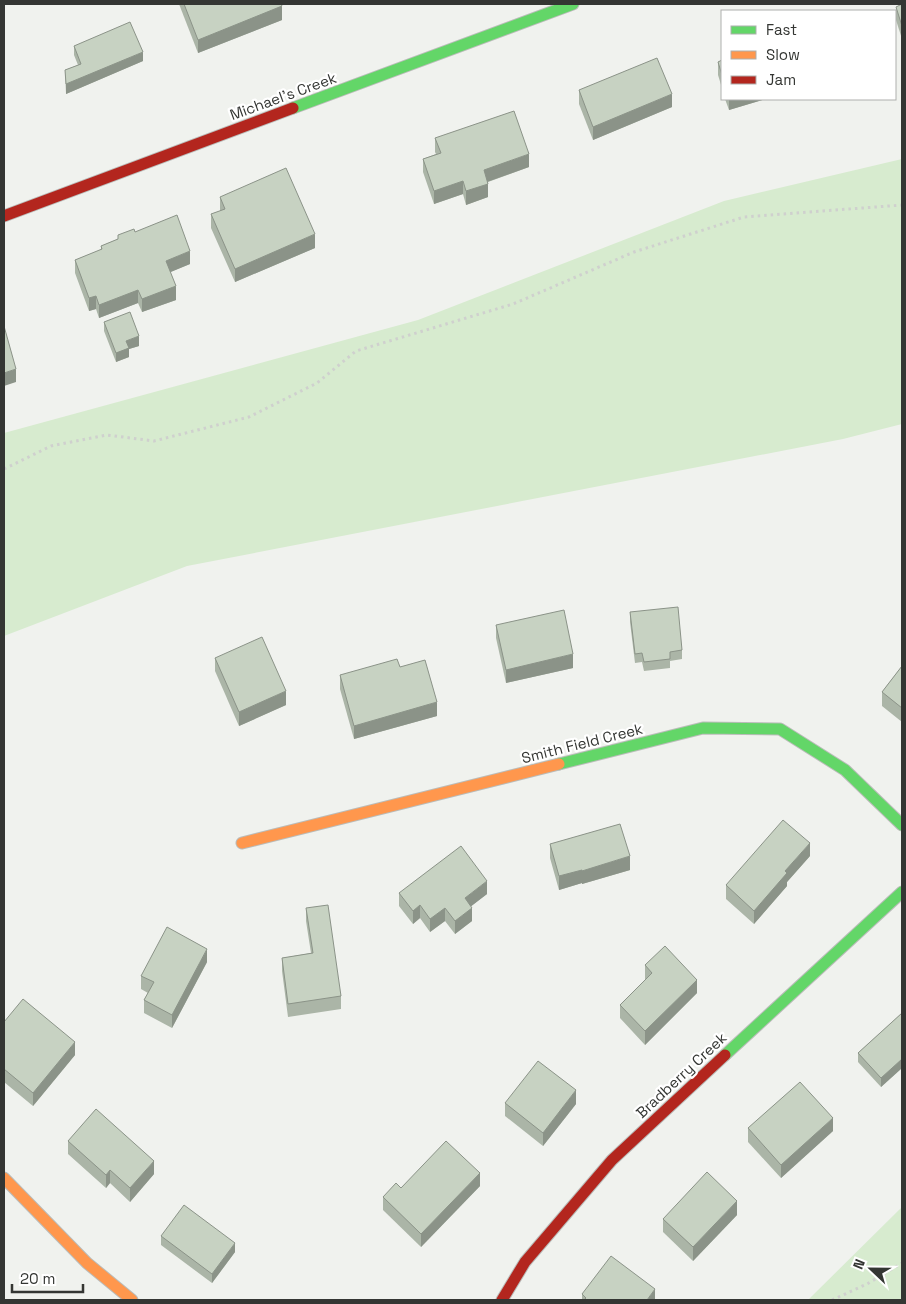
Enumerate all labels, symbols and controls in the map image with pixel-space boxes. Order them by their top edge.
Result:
legend [721,10,896,100]
text: Fast [766,20,797,39]
text: Slow [766,45,800,64]
street label: Michael's Creek [227,68,339,124]
text: Jam [766,70,796,89]
street label: Smith Field Creek [519,719,645,767]
street label: Bradberry Creek [632,1028,730,1122]
north arrow [846,1244,896,1294]
text: N [849,1256,869,1272]
scale bar [12,1262,84,1294]
text: 20 m [20,1269,55,1288]

